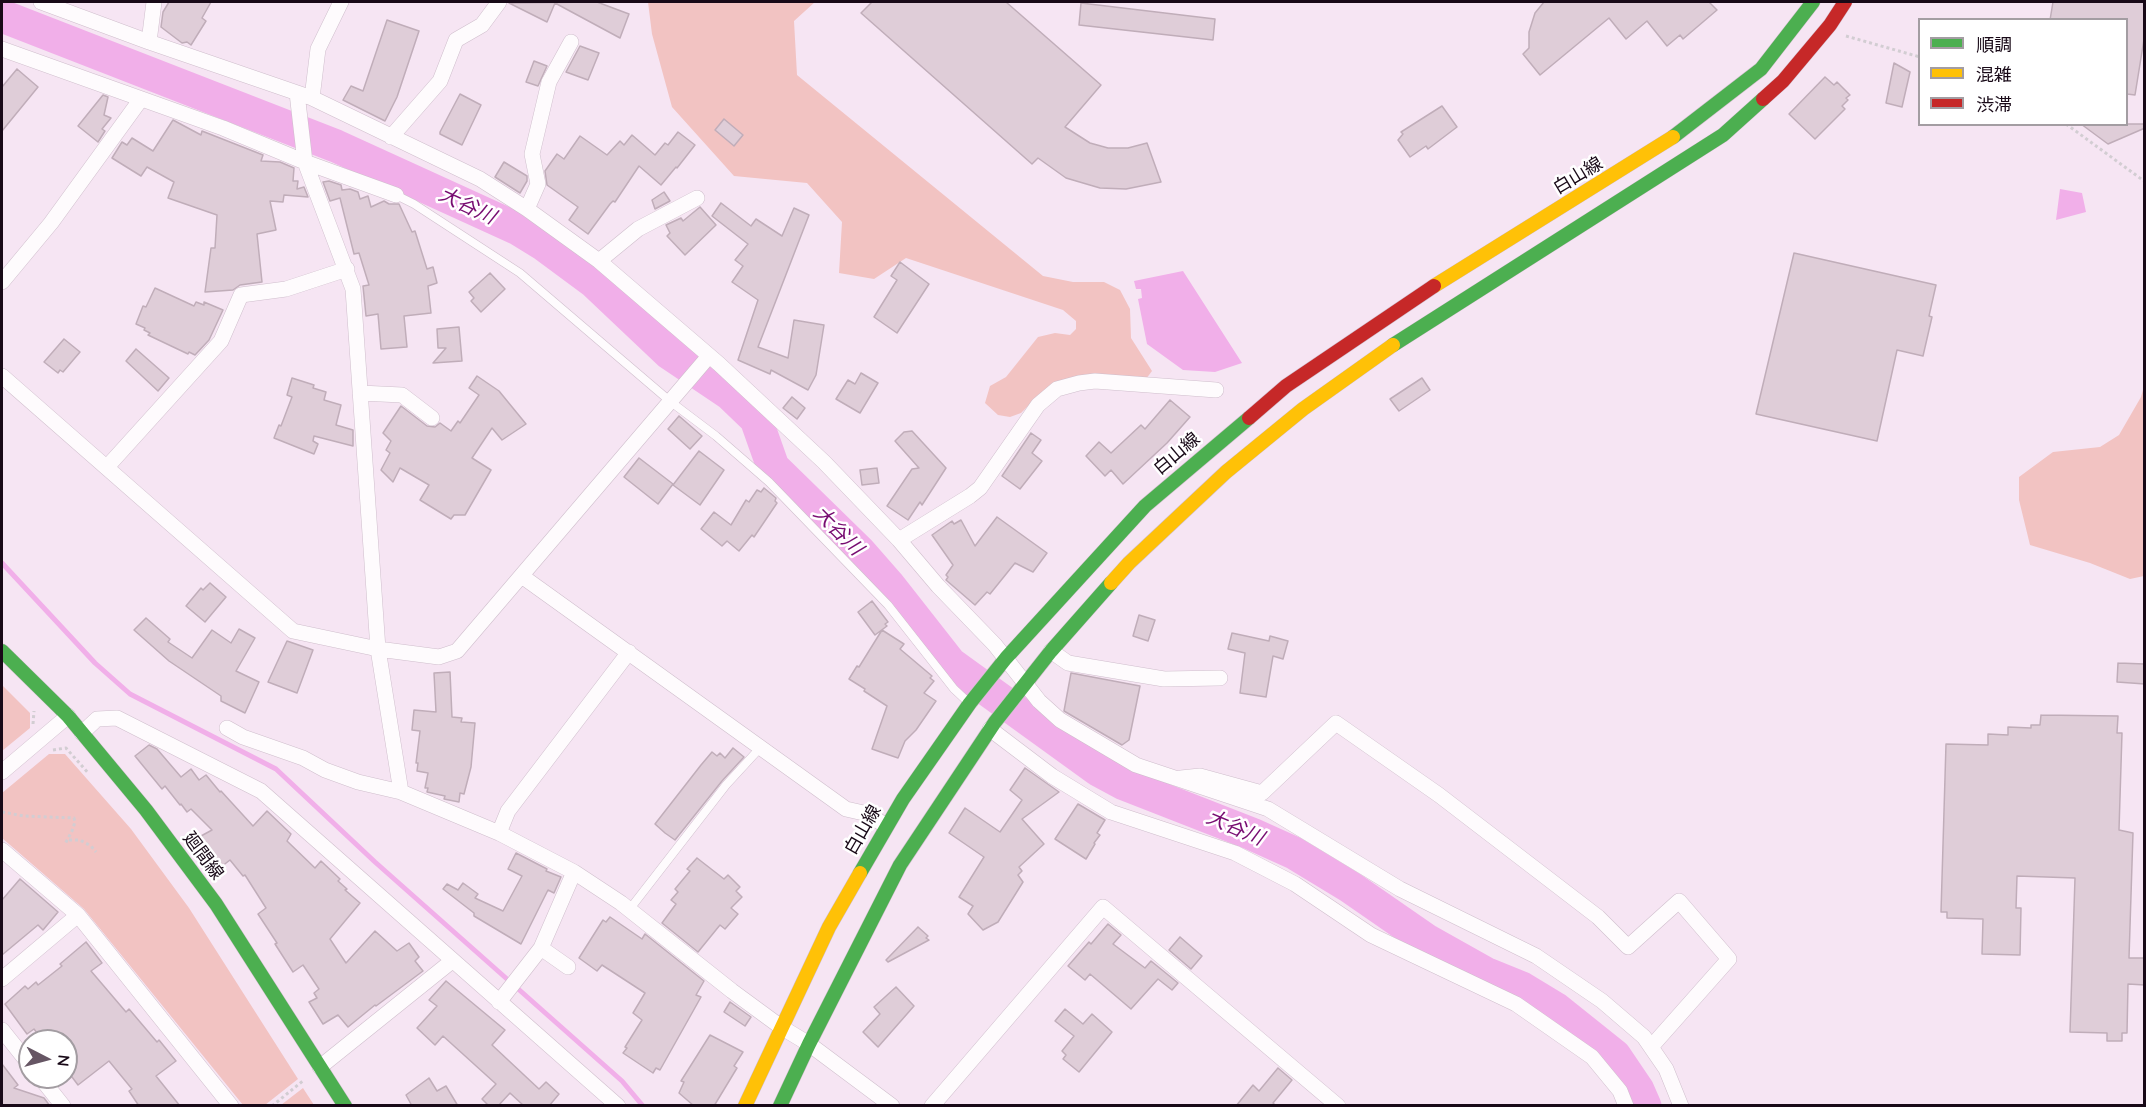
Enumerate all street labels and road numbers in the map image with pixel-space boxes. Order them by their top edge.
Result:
street label: 白山線 [1549,153,1607,199]
street label: 白山線 [1149,428,1205,480]
street label: 白山線 [840,801,886,859]
street label: 廻間線 [178,828,228,884]

